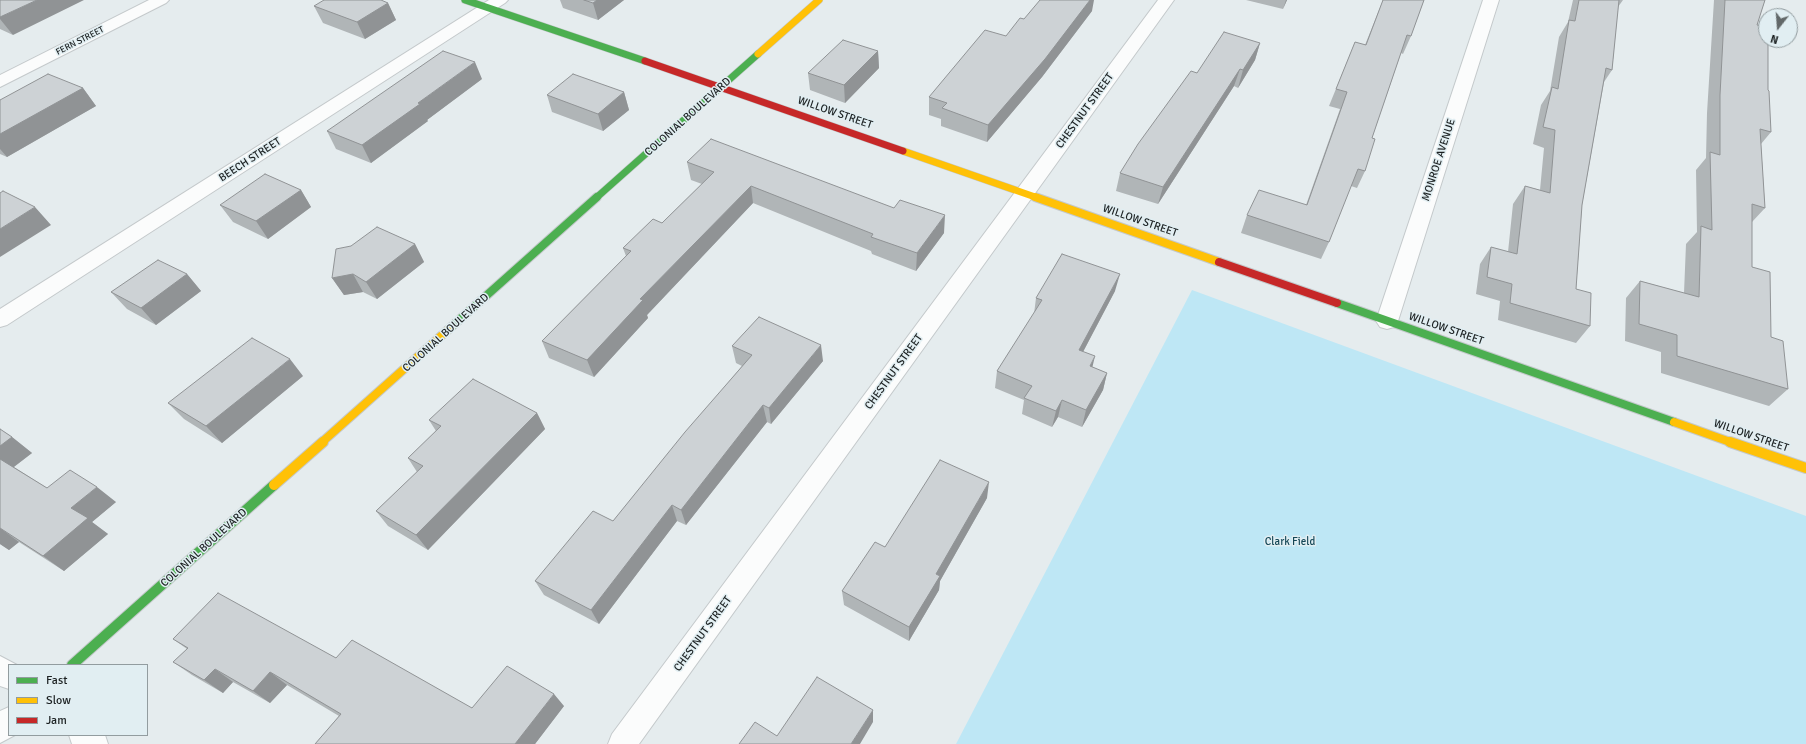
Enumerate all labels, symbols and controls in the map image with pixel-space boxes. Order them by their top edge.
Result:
north arrow [1758,8,1798,48]
street label: FERN STREET [54,24,106,58]
text: N [1769,32,1780,46]
street label: CHESTNUT STREET [1053,71,1117,151]
street label: COLONIAL BOULEVARD [642,75,734,159]
street label: WILLOW STREET [796,94,874,132]
street label: MONROE AVENUE [1419,117,1459,203]
street label: BEECH STREET [217,135,283,185]
street label: WILLOW STREET [1101,202,1179,240]
street label: COLONIAL BOULEVARD [400,291,492,375]
street label: WILLOW STREET [1407,310,1485,348]
street label: CHESTNUT STREET [862,332,926,412]
street label: WILLOW STREET [1712,417,1790,455]
street label: COLONIAL BOULEVARD [158,506,250,590]
park label: Clark Field [1265,535,1315,549]
street label: CHESTNUT STREET [671,594,735,674]
legend [8,664,148,736]
text: Fast [46,673,67,688]
text: Slow [46,693,71,708]
text: Jam [46,713,67,728]

